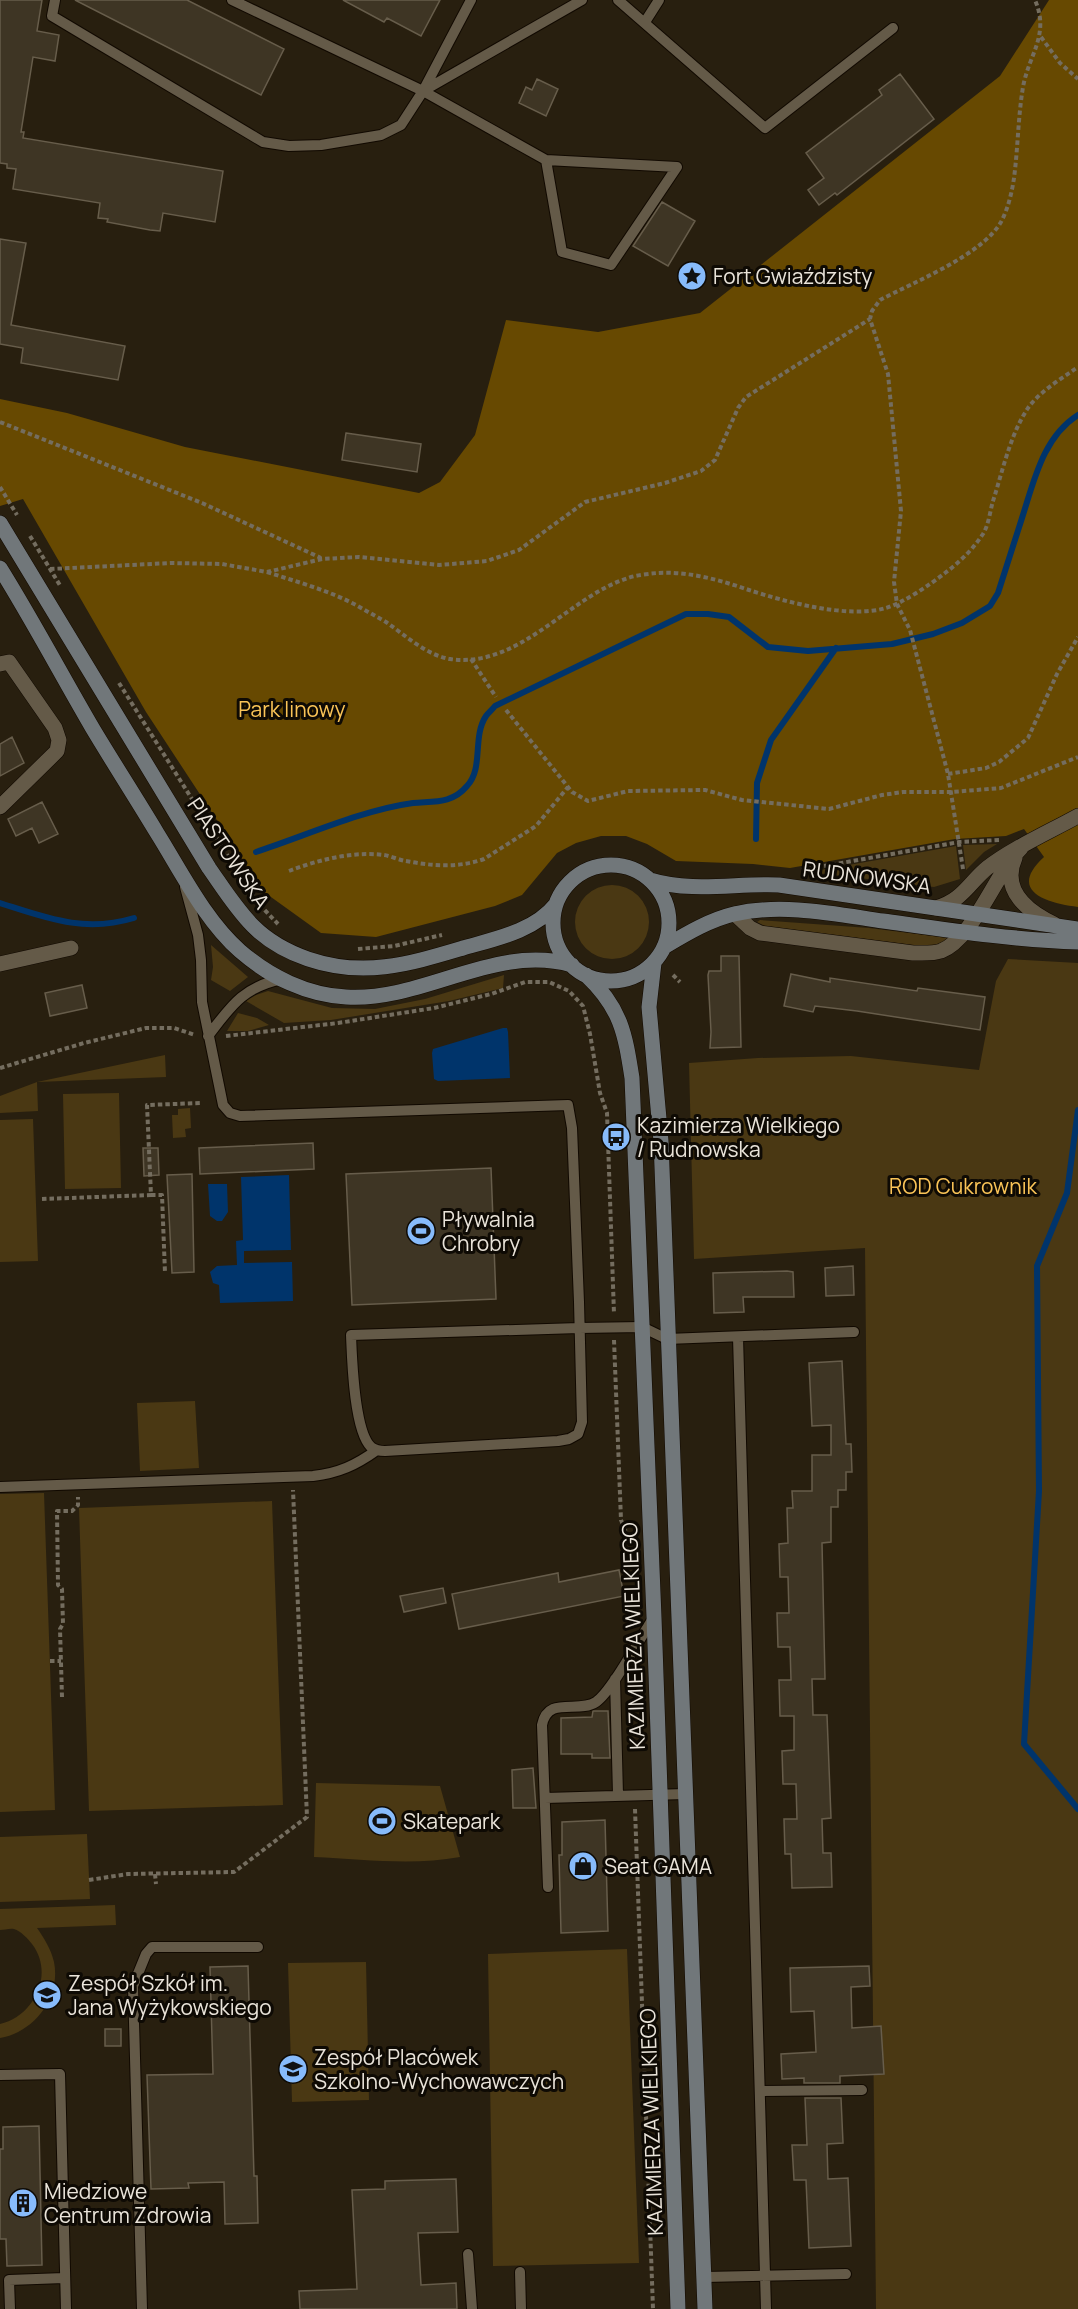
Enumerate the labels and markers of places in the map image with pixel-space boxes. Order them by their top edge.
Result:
place icon: Fort Gwiaździsty [676,260,708,292]
place label: Fort Gwiaździsty [713,262,872,290]
place label: Kazimierza Wielkiego / Rudnowska [637,1111,840,1163]
bus stop icon: Kazimierza Wielkiego / Rudnowska [600,1121,632,1153]
place label: Pływalnia Chrobry [442,1205,535,1257]
sports icon: Pływalnia Chrobry [405,1215,437,1247]
sports icon: Skatepark [366,1805,398,1837]
place label: Skatepark [403,1807,501,1835]
shop icon: Seat GAMA [567,1850,599,1882]
place label: Seat GAMA [604,1852,712,1880]
place label: Zespół Szkół im. Jana Wyżykowskiego [68,1969,272,2021]
school or university icon: Zespół Szkół im. Jana Wyżykowskiego [31,1979,63,2011]
place label: Zespół Placówek Szkolno-Wychowawczych [314,2043,564,2095]
school or university icon: Zespół Placówek Szkolno-Wychowawczych [277,2053,309,2085]
place label: Miedziowe Centrum Zdrowia [44,2177,211,2229]
building icon: Miedziowe Centrum Zdrowia [7,2187,39,2219]

